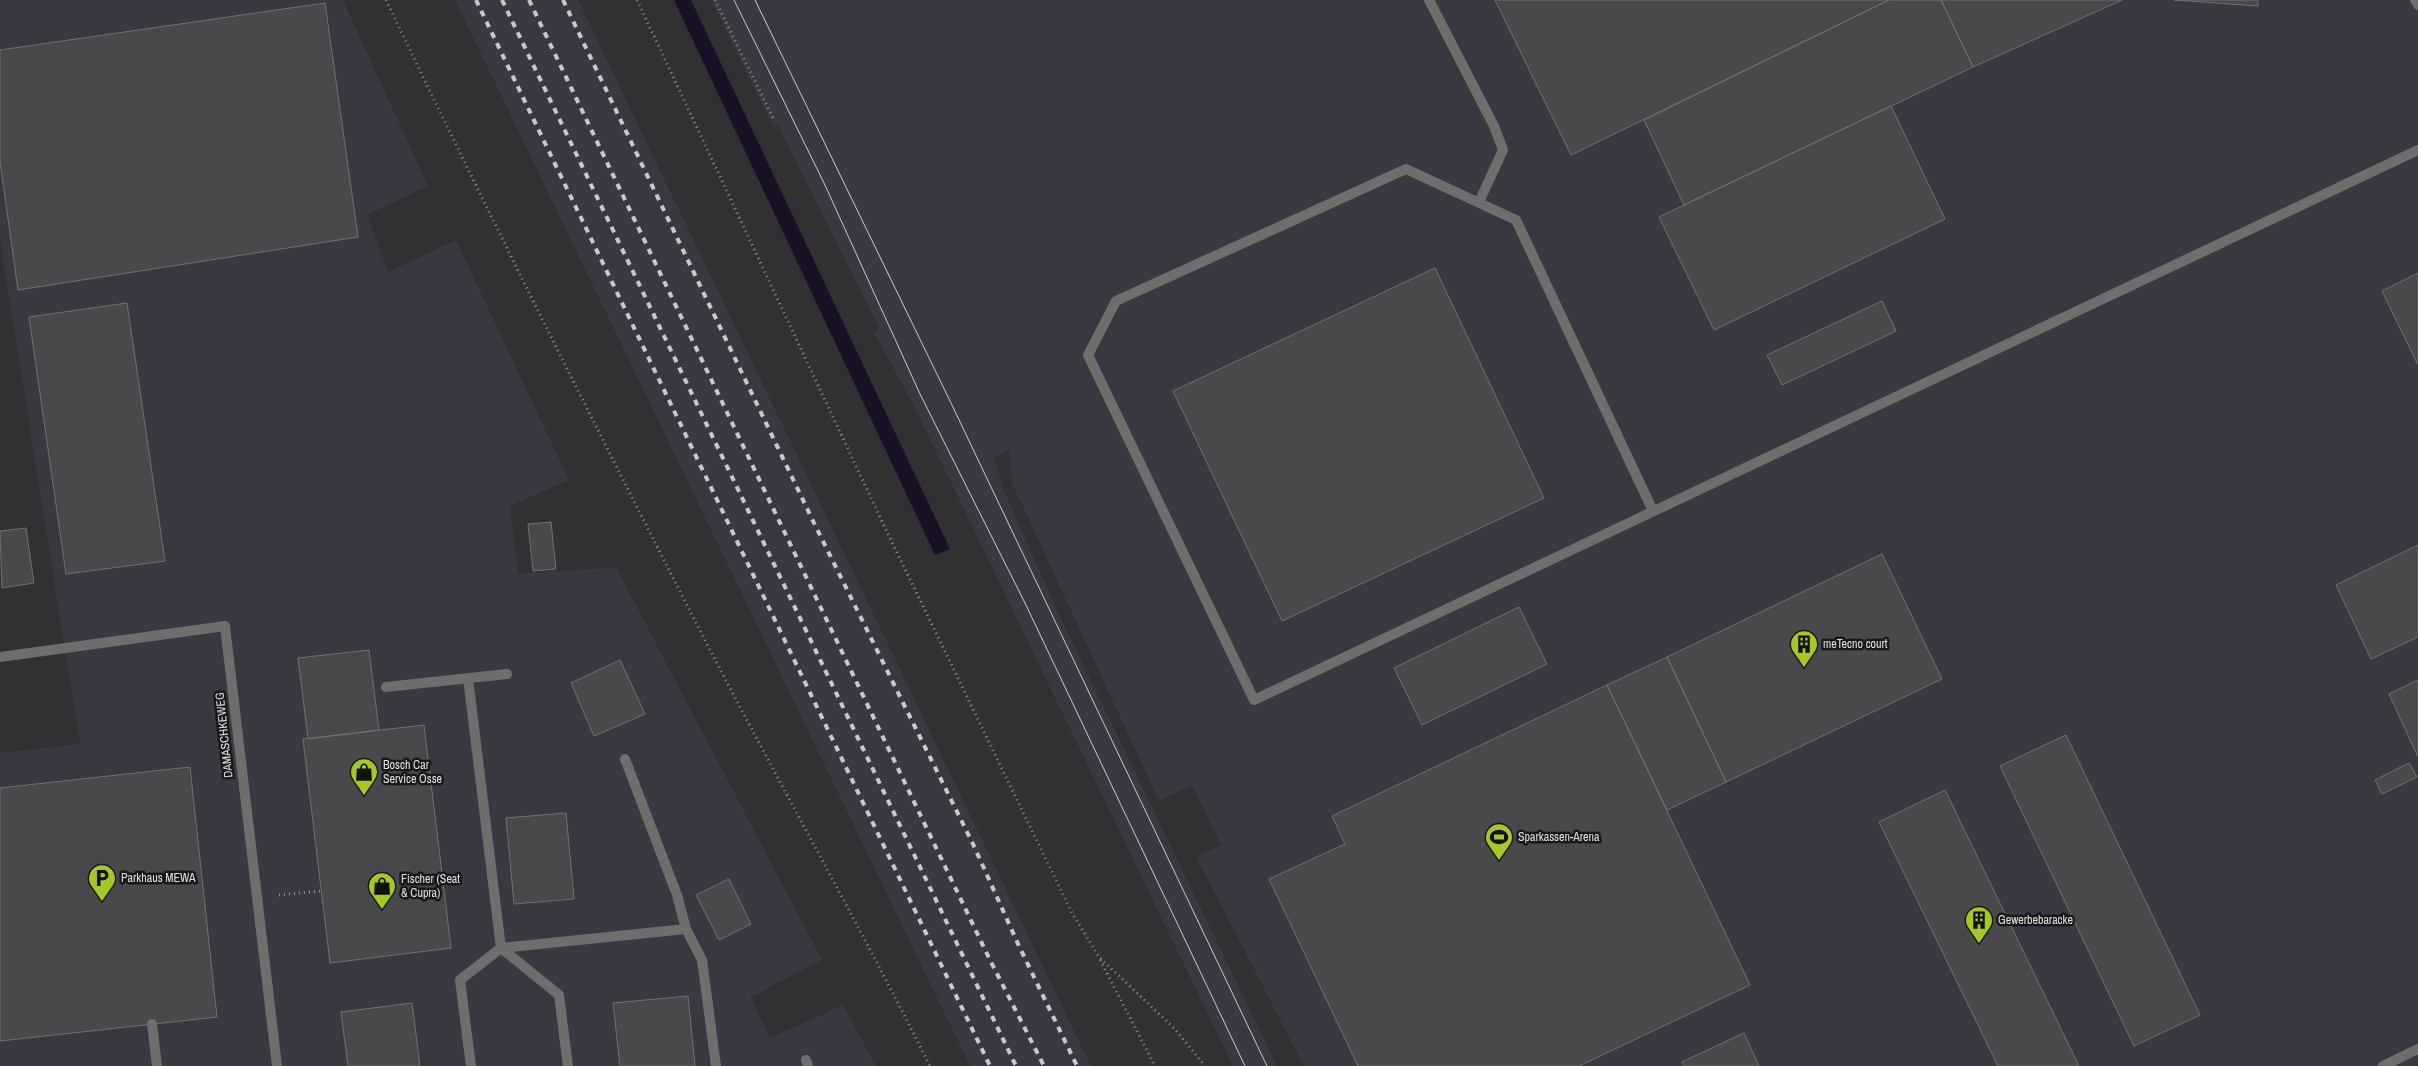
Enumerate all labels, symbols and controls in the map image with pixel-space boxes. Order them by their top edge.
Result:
building icon: meTecno court [1789,629,1819,668]
place label: meTecno court [1823,636,1888,652]
street label: DAMASCHKEWEG [212,691,236,779]
shop icon: Bosch Car Service Osse [349,757,379,796]
place label: Bosch Car Service Osse [383,757,442,787]
sports icon: Sparkassen-Arena [1484,822,1514,861]
place label: Sparkassen-Arena [1518,829,1600,845]
parking icon: Parkhaus MEWA [87,863,117,902]
place label: Parkhaus MEWA [121,870,196,886]
shop icon: Fischer (Seat & Cupra) [367,871,397,910]
place label: Fischer (Seat & Cupra) [401,871,460,901]
building icon: Gewerbebaracke [1964,905,1994,944]
place label: Gewerbebaracke [1998,912,2073,928]

